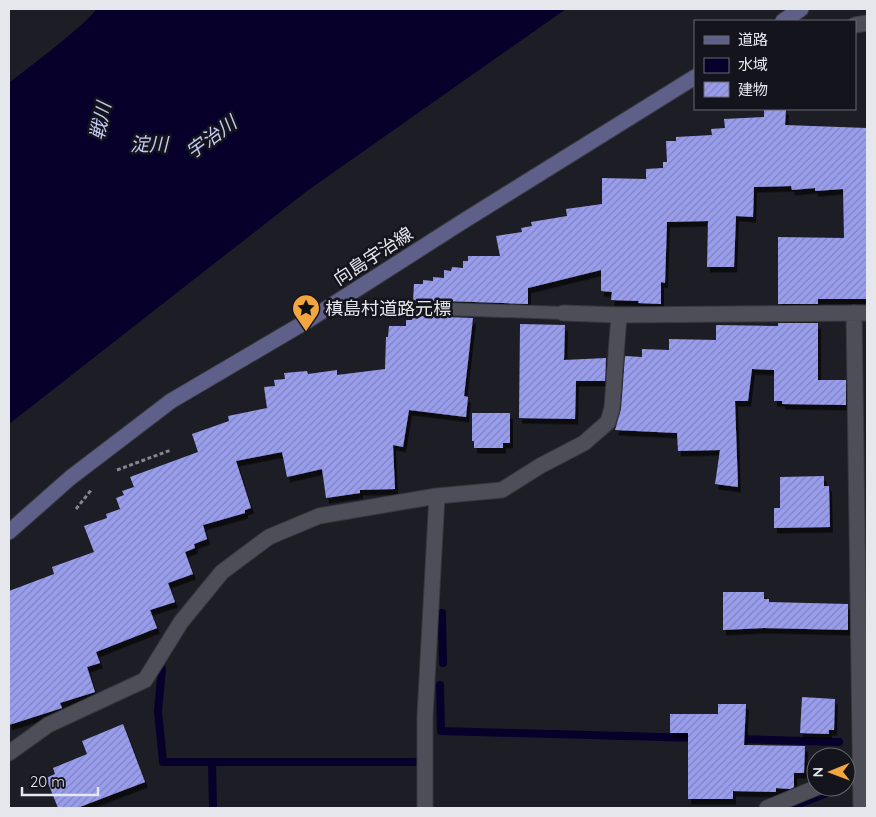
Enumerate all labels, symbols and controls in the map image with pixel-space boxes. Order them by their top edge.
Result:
legend [694,20,856,110]
text: 道路 [738,30,768,49]
text: 水域 [738,55,768,74]
text: 建物 [738,80,768,99]
water label: 戦川 [84,98,116,142]
water label: 宇治川 [181,109,243,163]
water label: 淀川 [130,132,170,156]
street label: 向島宇治線 [329,222,417,290]
place icon: 槙島村道路元標 [291,293,321,332]
place label: 槙島村道路元標 [325,297,451,320]
north arrow [806,747,856,797]
scale bar [22,764,99,796]
text: N [809,767,827,778]
text: 20 m [30,772,65,791]

